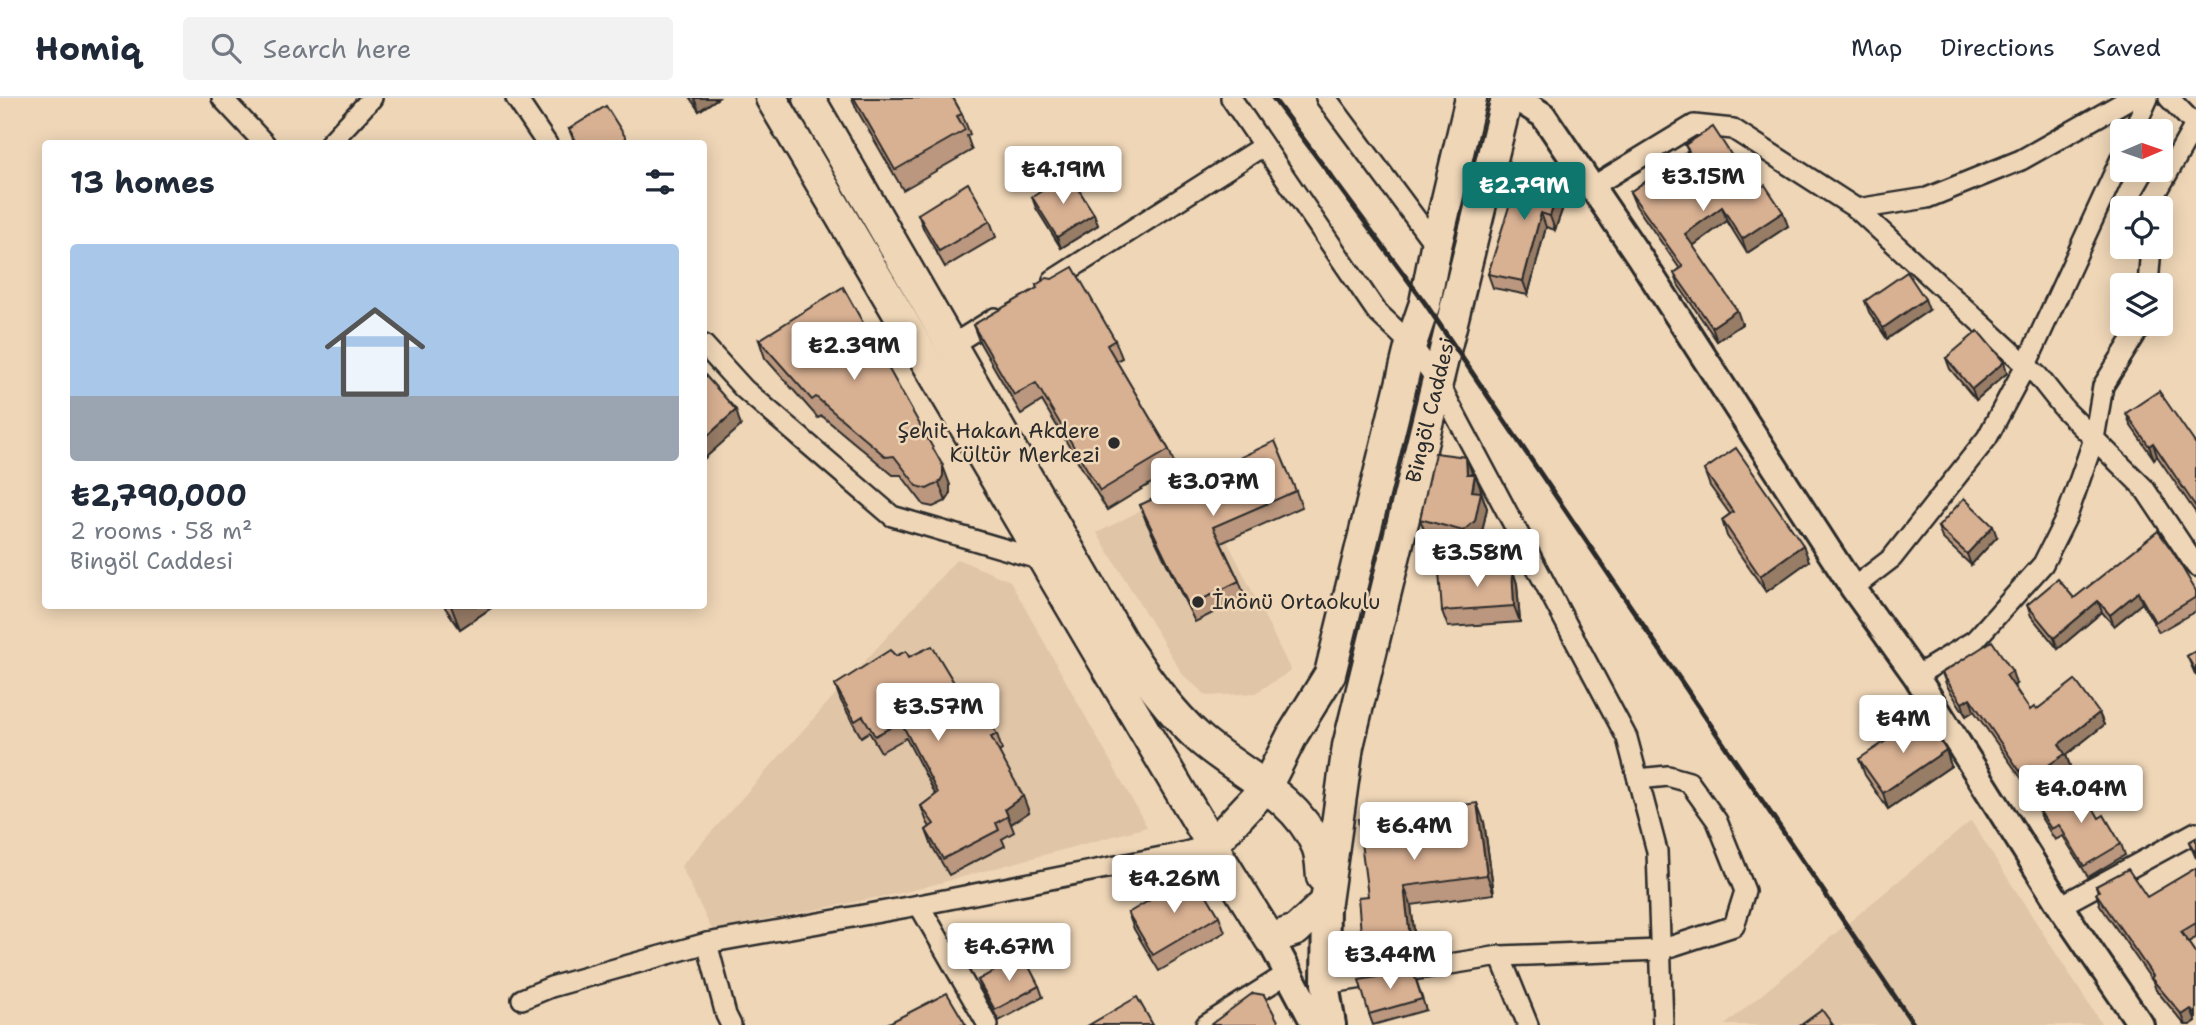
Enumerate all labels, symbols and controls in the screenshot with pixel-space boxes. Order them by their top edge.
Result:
search box [183,17,673,80]
text: Homiq [35,26,141,71]
icon: search [207,29,245,67]
text: Search here [263,31,411,66]
text: Map [1851,32,1902,64]
text: Directions [1940,32,2055,64]
text: Saved [2093,32,2161,64]
north arrow [2110,119,2174,182]
map controls [2110,119,2173,336]
pin: ₺4.19M [1006,146,1120,206]
pin: ₺3.15M [1646,153,1760,213]
text: ₺4.19M [1021,154,1105,184]
text: ₺3.15M [1661,161,1745,191]
text: 13 homes [70,162,215,203]
pin: ₺2.79M [1467,162,1581,222]
icon: filters [641,163,679,201]
text: ₺2.79M [1478,170,1570,200]
button: locate [2110,196,2173,259]
button: layers [2110,273,2173,336]
icon: home [312,289,438,415]
pin: ₺2.39M [797,322,911,382]
text: ₺2.39M [808,330,900,360]
street label: Bingöl Caddesi [1399,334,1462,486]
place label: Şehit Hakan Akdere Kültür Merkezi [898,417,1100,469]
marker: Şehit Hakan Akdere Kültür Merkezi [1106,435,1122,451]
pin: ₺3.07M [1156,458,1270,518]
text: ₺3.07M [1167,466,1259,496]
text: ₺2,790,000 [70,475,247,516]
text: 2 rooms · 58 m² [70,516,253,546]
pin: ₺3.58M [1420,530,1534,589]
text: ₺3.58M [1431,537,1523,567]
text: Bingöl Caddesi [70,546,233,576]
place label: İnönü Ortaokulu [1212,588,1380,616]
marker: İnönü Ortaokulu [1190,594,1206,610]
pin: ₺3.57M [881,684,995,743]
text: ₺3.57M [892,691,984,721]
pin: ₺4M [1869,696,1937,755]
text: ₺4M [1875,703,1931,733]
pin: ₺4.04M [2024,766,2138,825]
text: ₺4.04M [2035,773,2127,803]
pin: ₺6.4M [1365,802,1463,862]
text: ₺6.4M [1376,810,1452,840]
pin: ₺4.26M [1117,856,1231,915]
text: ₺4.26M [1128,863,1220,893]
pin: ₺4.67M [952,924,1066,983]
text: ₺4.67M [964,931,1054,961]
pin: ₺3.44M [1333,932,1447,991]
text: ₺3.44M [1344,939,1436,969]

